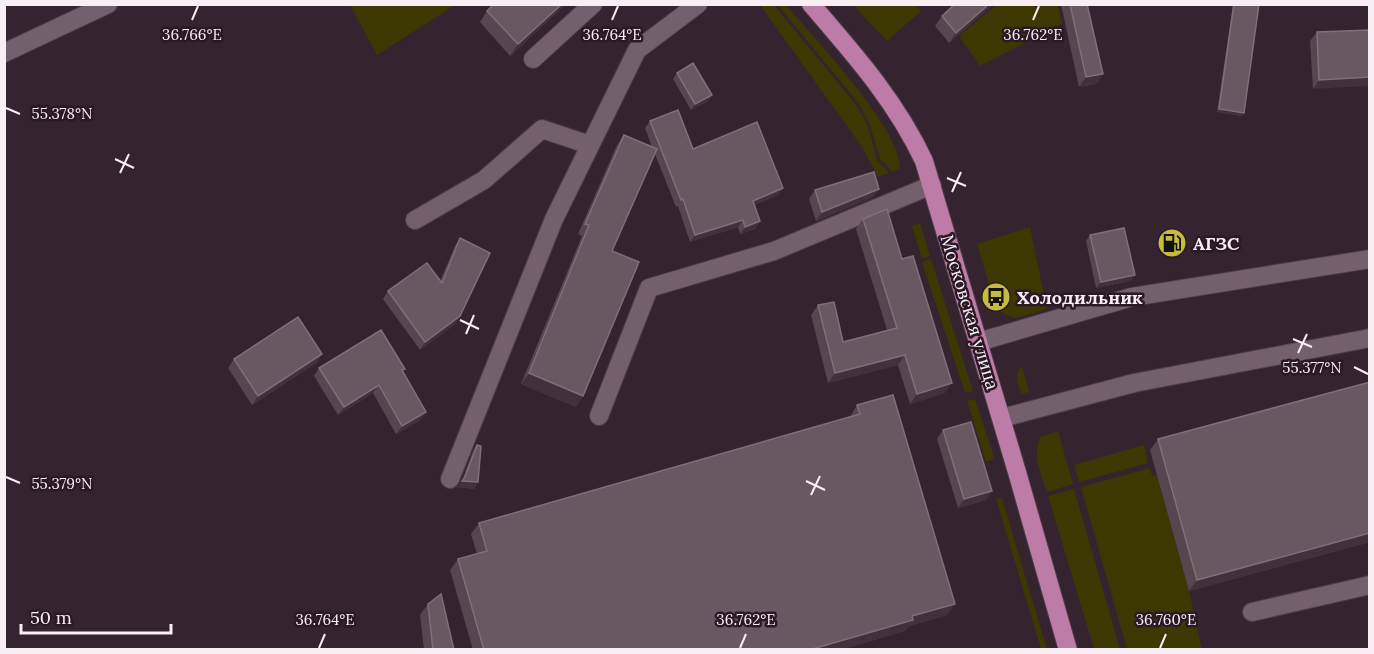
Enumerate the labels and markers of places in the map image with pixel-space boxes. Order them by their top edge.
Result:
fuel station icon: АГЗС [1156,227,1188,259]
place label: АГЗС [1193,232,1240,255]
bus stop icon: Холодильник [980,281,1012,313]
place label: Холодильник [1017,286,1143,309]

